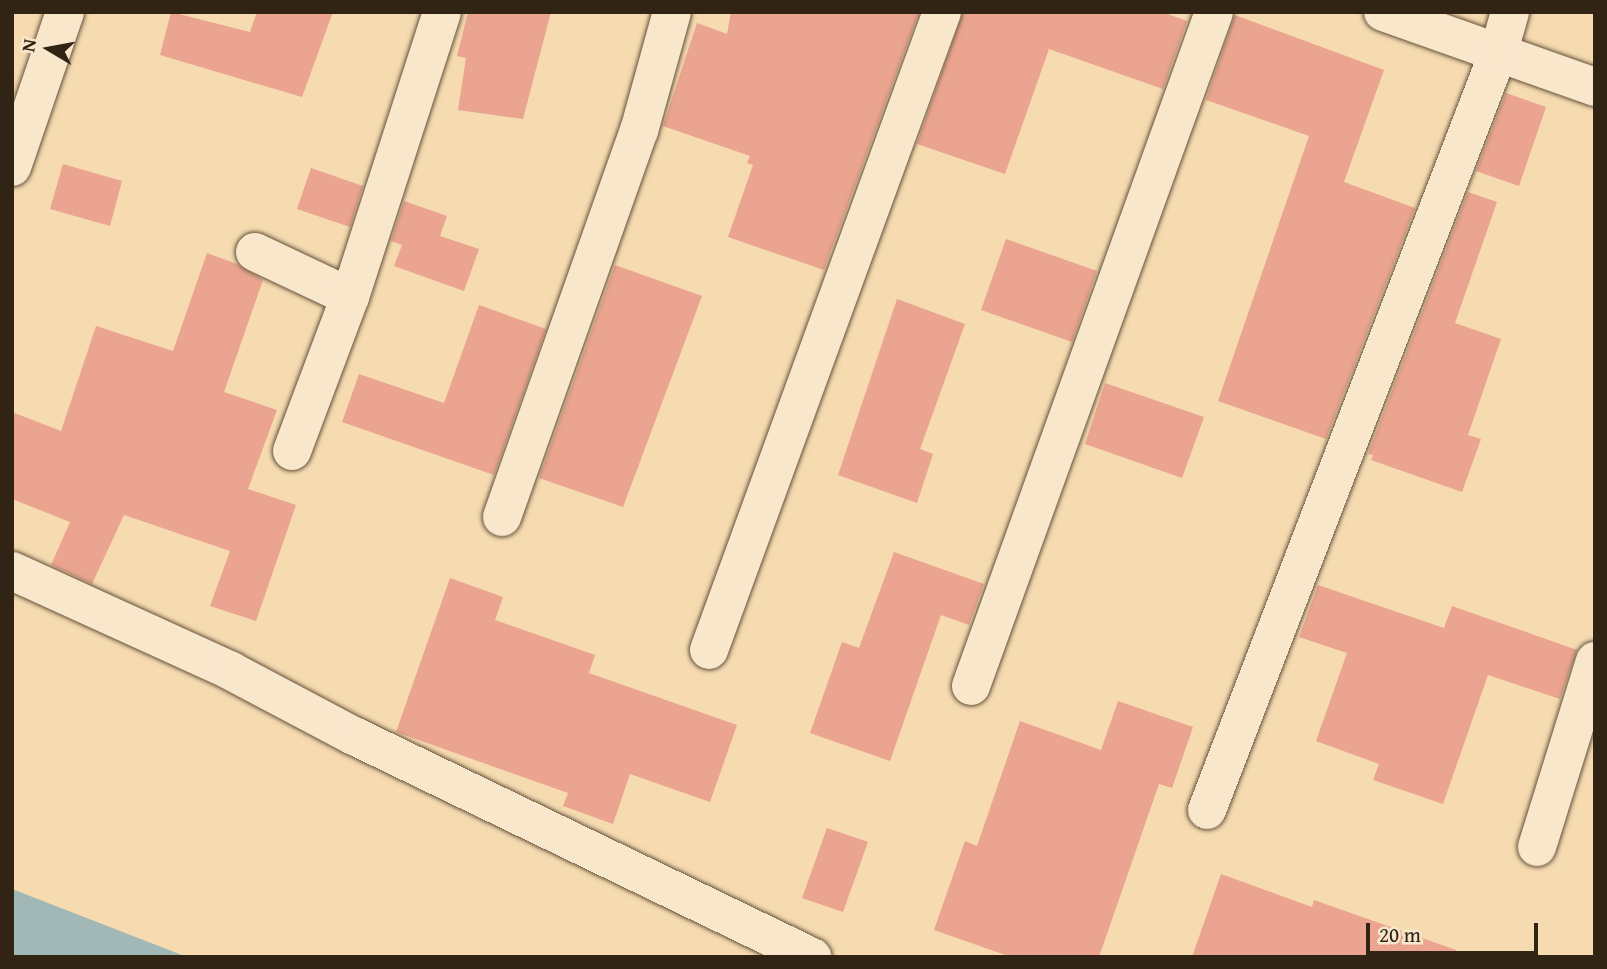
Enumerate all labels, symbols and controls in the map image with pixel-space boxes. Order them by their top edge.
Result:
north arrow [14,14,84,84]
text: N [13,37,43,54]
scale bar [1369,909,1540,953]
text: 20 m [1379,919,1421,950]

